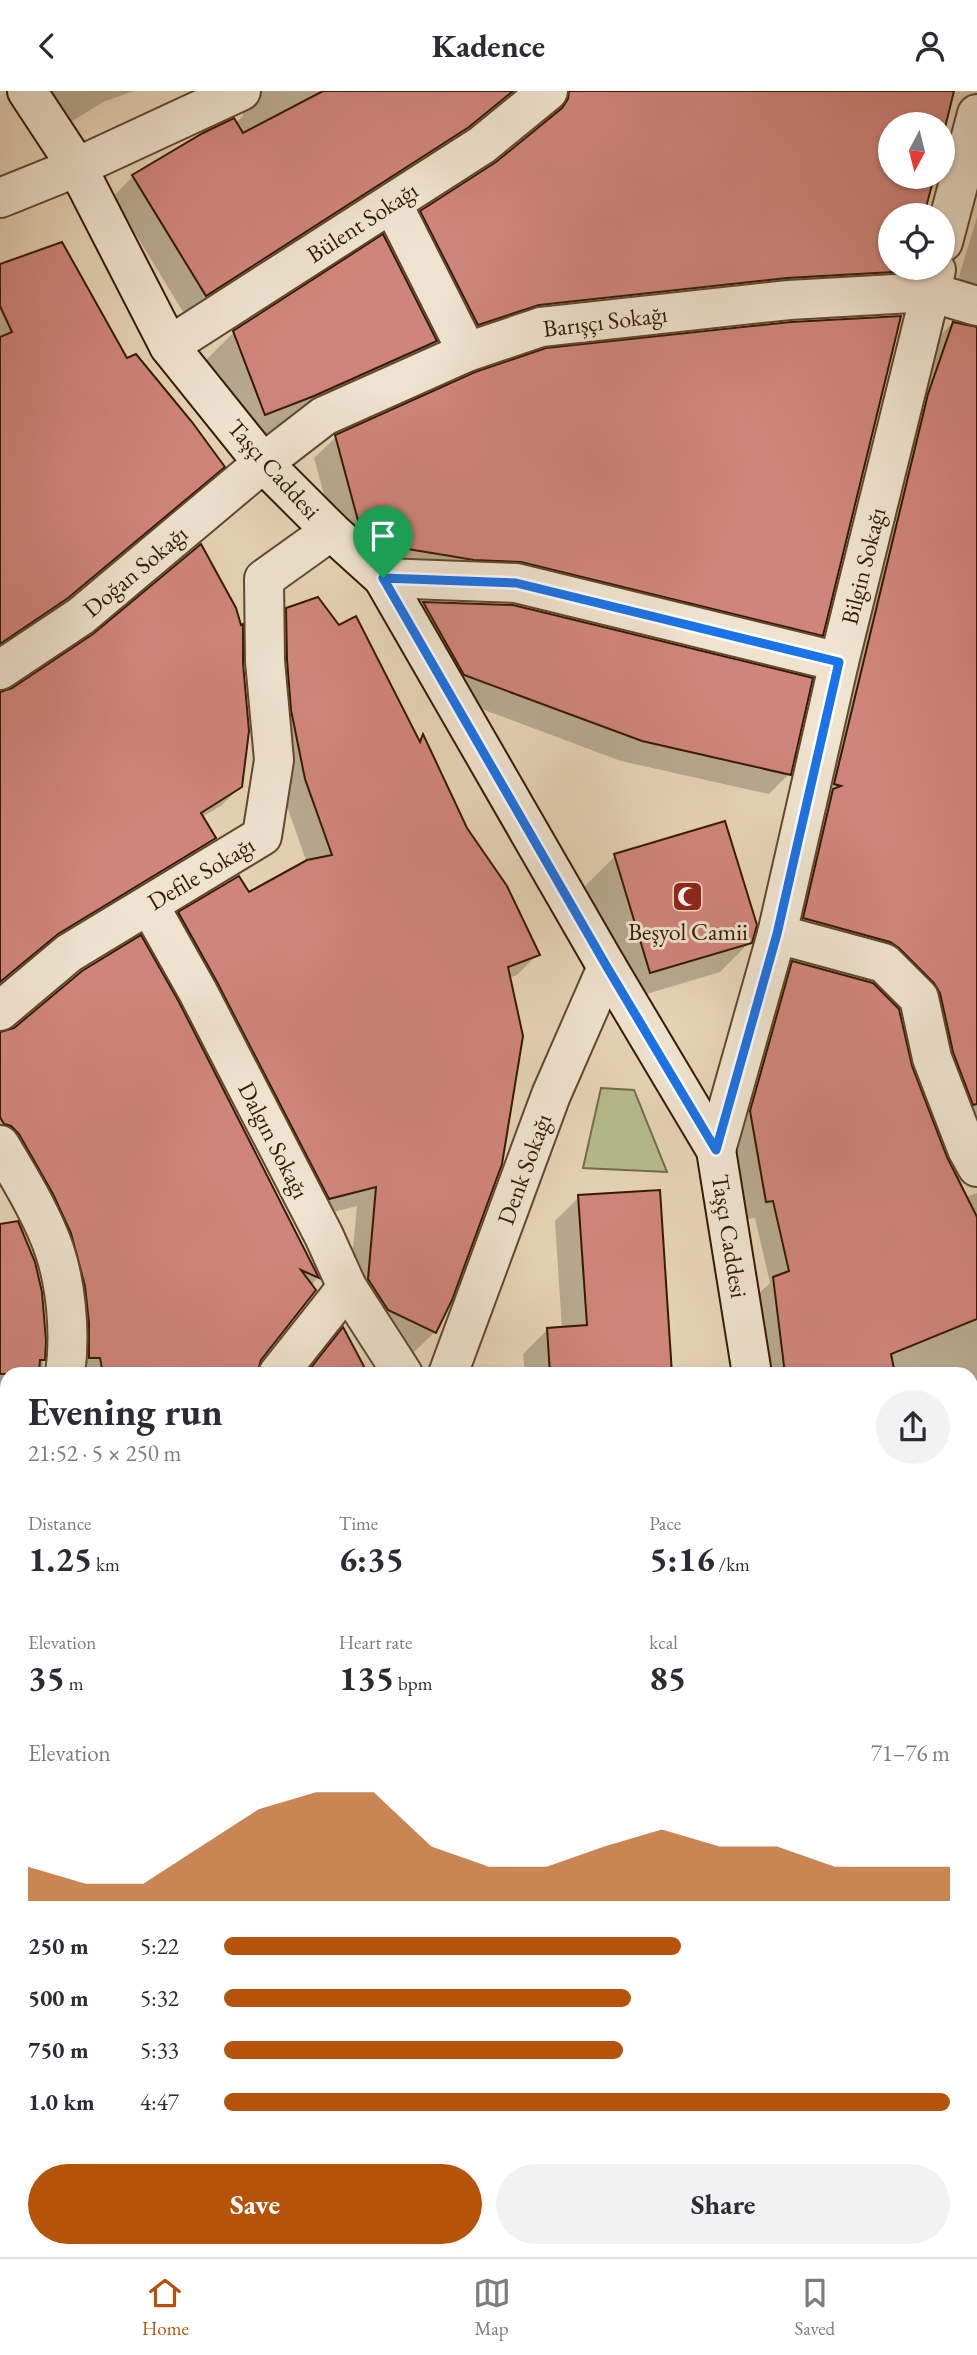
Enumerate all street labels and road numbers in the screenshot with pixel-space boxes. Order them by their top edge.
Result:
street label: Bülent Sokağı [300,174,424,270]
street label: Barışçı Sokağı [541,298,669,344]
street label: Taşçı Caddesi [221,412,327,526]
street label: Bilgin Sokağı [834,504,893,628]
street label: Doğan Sokağı [76,518,194,624]
street label: Defile Sokağı [142,829,260,917]
street label: Dalgın Sokağı [231,1076,317,1204]
street label: Denk Sokağı [490,1109,558,1229]
street label: Taşçı Caddesi [705,1172,755,1300]

